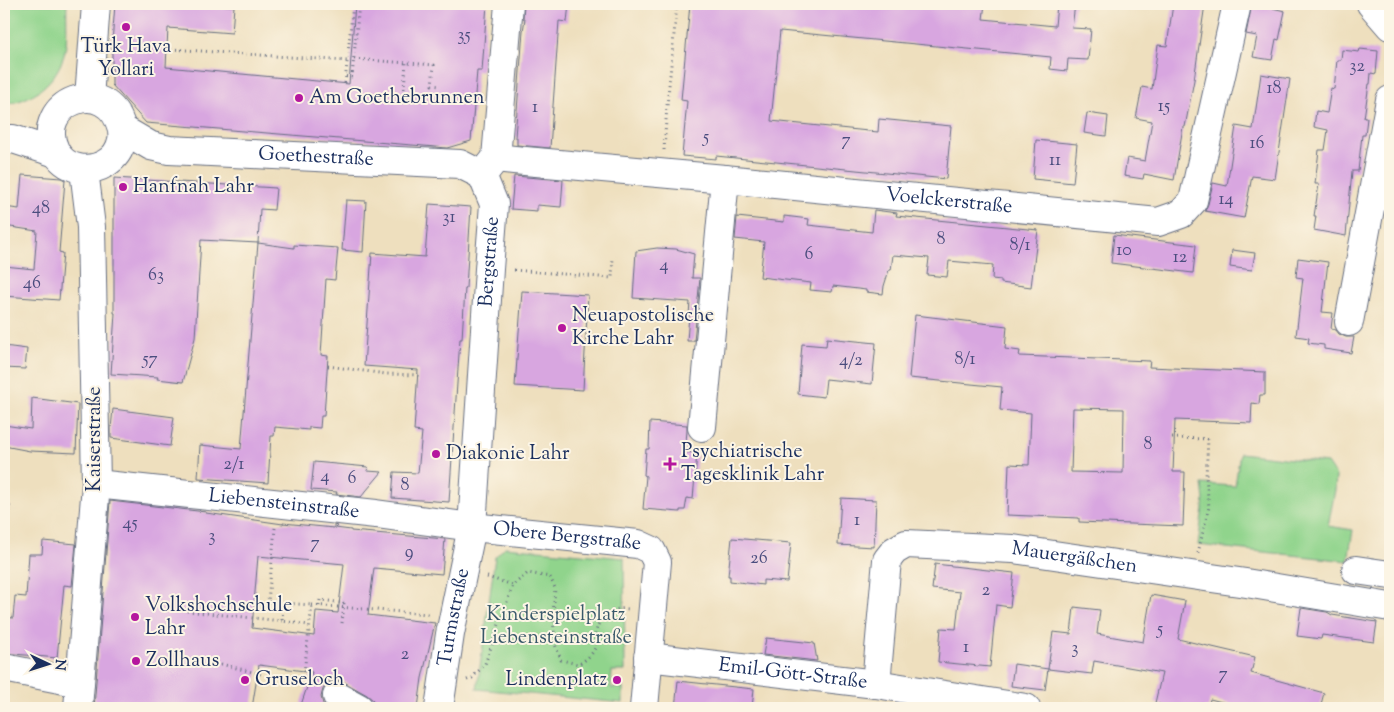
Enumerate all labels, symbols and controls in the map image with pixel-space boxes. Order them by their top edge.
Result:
marker: Türk Hava Yollari [120,21,132,33]
house number: 35 [457,23,471,49]
place label: Türk Hava Yollari [81,33,171,85]
house number: 32 [1349,54,1365,80]
house number: 18 [1266,76,1282,102]
place label: Am Goethebrunnen [309,84,485,113]
marker: Am Goethebrunnen [293,92,305,104]
house number: 15 [1158,94,1170,120]
house number: 1 [532,95,538,121]
house number: 5 [702,125,709,151]
house number: 7 [841,128,851,154]
house number: 16 [1249,131,1265,157]
street label: Goethestraße [258,140,375,174]
house number: 11 [1049,148,1061,174]
place label: Hanfnah Lahr [133,173,255,202]
marker: Hanfnah Lahr [117,181,129,193]
street label: Voelckerstraße [884,181,1014,222]
house number: 14 [1218,187,1234,213]
house number: 48 [32,196,50,222]
house number: 31 [442,205,456,231]
street label: Bergstraße [472,215,507,308]
house number: 8 [937,227,946,253]
house number: 8/1 [1009,233,1031,259]
house number: 10 [1116,238,1132,264]
house number: 6 [805,242,814,268]
house number: 12 [1173,245,1188,271]
house number: 4 [659,253,669,279]
house number: 63 [148,263,164,289]
house number: 46 [23,271,41,297]
place label: Neuapostolische Kirche Lahr [572,302,714,354]
marker: Neuapostolische Kirche Lahr [556,322,568,334]
house number: 57 [141,347,158,373]
house number: 8/1 [954,347,976,373]
house number: 4/2 [839,348,863,374]
street label: Kaiserstraße [81,386,110,492]
house number: 8 [1144,432,1153,458]
place label: Psychiatrische Tagesklinik Lahr [681,438,825,490]
place label: Diakonie Lahr [446,440,570,469]
marker: Diakonie Lahr [430,448,442,460]
house number: 2/1 [224,452,244,478]
marker: Psychiatrische Tagesklinik Lahr [663,457,677,471]
house number: 4 [320,464,330,490]
house number: 6 [348,466,357,492]
house number: 8 [401,473,410,499]
street label: Liebensteinstraße [207,482,361,527]
house number: 1 [854,508,860,534]
house number: 45 [122,511,138,537]
street label: Obere Bergstraße [491,515,643,559]
house number: 3 [208,524,216,550]
house number: 7 [310,531,320,557]
street label: Mauergäßchen [1010,534,1140,582]
house number: 9 [405,540,414,566]
house number: 26 [750,546,768,572]
street label: Turmstraße [431,566,478,668]
house number: 2 [982,578,991,604]
place label: Volkshochschule Lahr [145,592,292,644]
park label: Kinderspielplatz Liebensteinstraße [480,601,632,653]
marker: Volkshochschule Lahr [129,611,141,623]
house number: 5 [1156,617,1163,643]
house number: 1 [963,635,969,661]
house number: 3 [1071,636,1079,662]
north arrow [22,640,72,690]
house number: 2 [401,642,410,668]
place label: Zollhaus [146,647,219,676]
street label: Emil-Gött-Straße [717,651,869,697]
marker: Zollhaus [130,655,142,667]
text: N [49,658,69,671]
house number: 7 [1218,662,1228,688]
place label: Gruseloch [255,666,345,695]
place label: Lindenplatz [506,666,607,695]
marker: Gruseloch [239,674,251,686]
marker: Lindenplatz [611,674,623,686]

